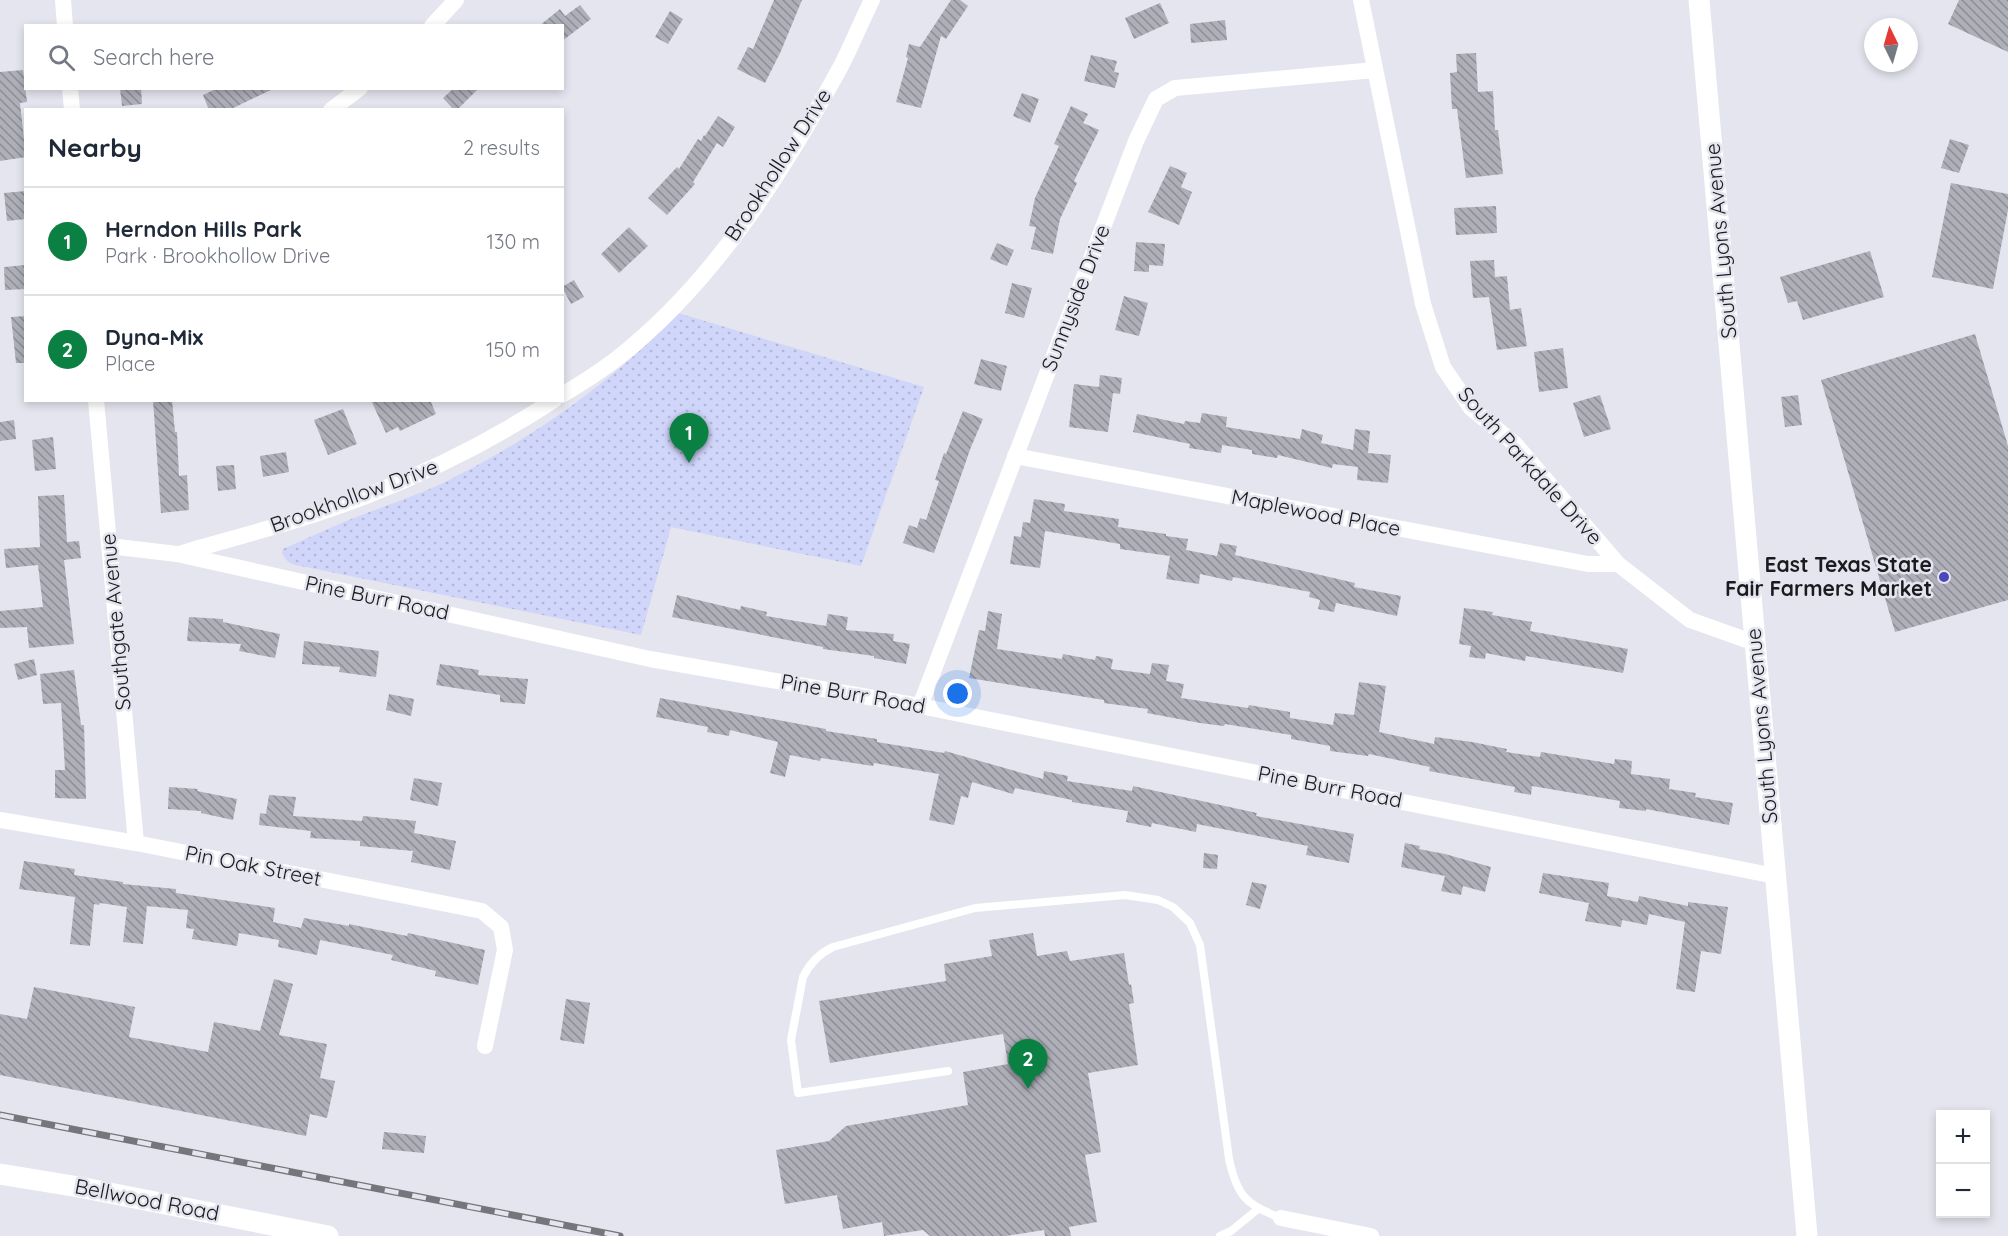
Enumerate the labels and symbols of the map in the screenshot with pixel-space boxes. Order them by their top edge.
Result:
north arrow [1864,18,1918,72]
street label: Brookhollow Drive [718,83,836,246]
street label: South Lyons Avenue [1699,142,1741,340]
street label: Sunnyside Drive [1035,221,1115,375]
street label: South Parkdale Drive [1453,381,1608,550]
pin: 1 [670,414,708,463]
street label: Brookhollow Drive [266,453,441,537]
street label: Maplewood Place [1229,483,1403,541]
street label: Southgate Avenue [94,532,136,712]
place label: East Texas State Fair Farmers Market [1725,551,1932,601]
street label: Pine Burr Road [303,569,451,625]
marker: East Texas State Fair Farmers Market [1937,570,1951,584]
street label: South Lyons Avenue [1740,627,1782,825]
street label: Pine Burr Road [779,668,928,719]
your location [943,679,972,708]
street label: Pine Burr Road [1256,759,1405,813]
street label: Pin Oak Street [183,839,323,891]
pin: 2 [1008,1040,1048,1089]
street label: Bellwood Road [73,1172,222,1226]

